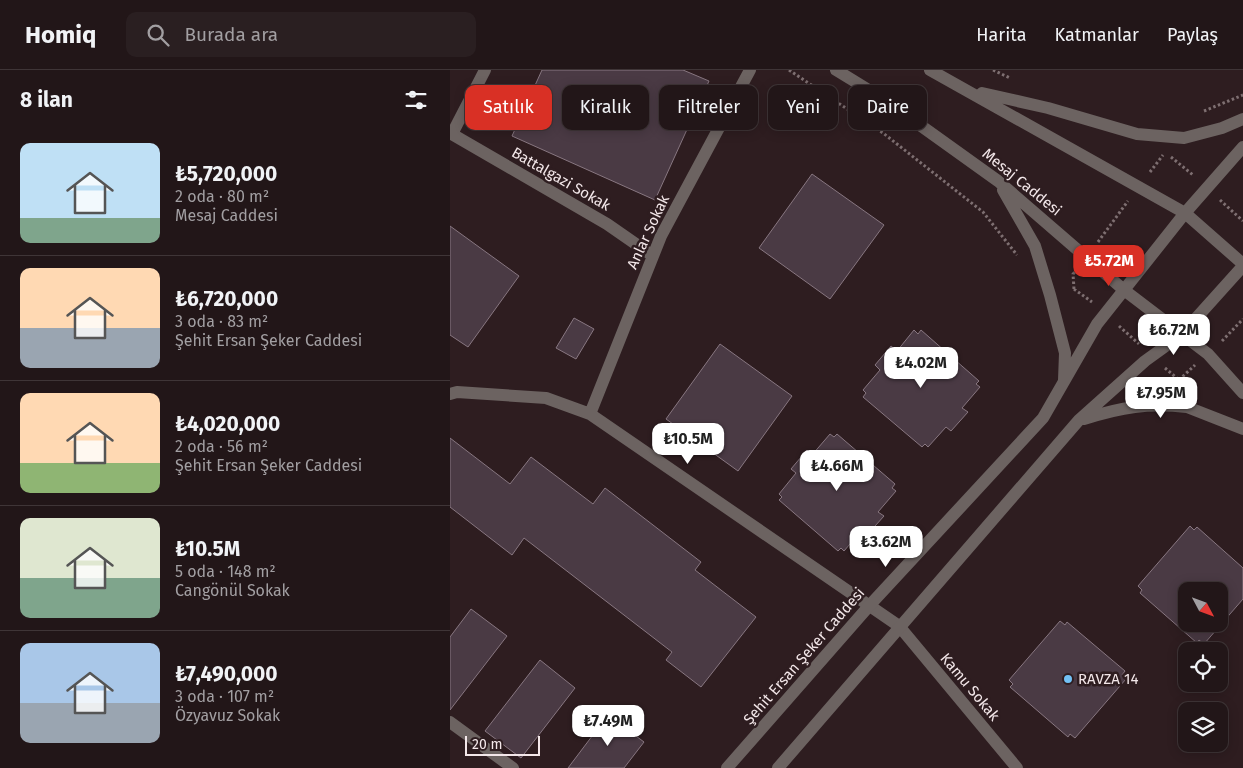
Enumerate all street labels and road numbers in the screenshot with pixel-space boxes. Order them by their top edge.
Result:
street label: Battalgazi Sokak [508,143,614,215]
street label: Mesaj Caddesi [979,145,1065,219]
street label: Anlar Sokak [623,192,673,272]
street label: Şehit Ersan Şeker Caddesi [740,584,868,728]
street label: Kamu Sokak [937,650,1004,725]

